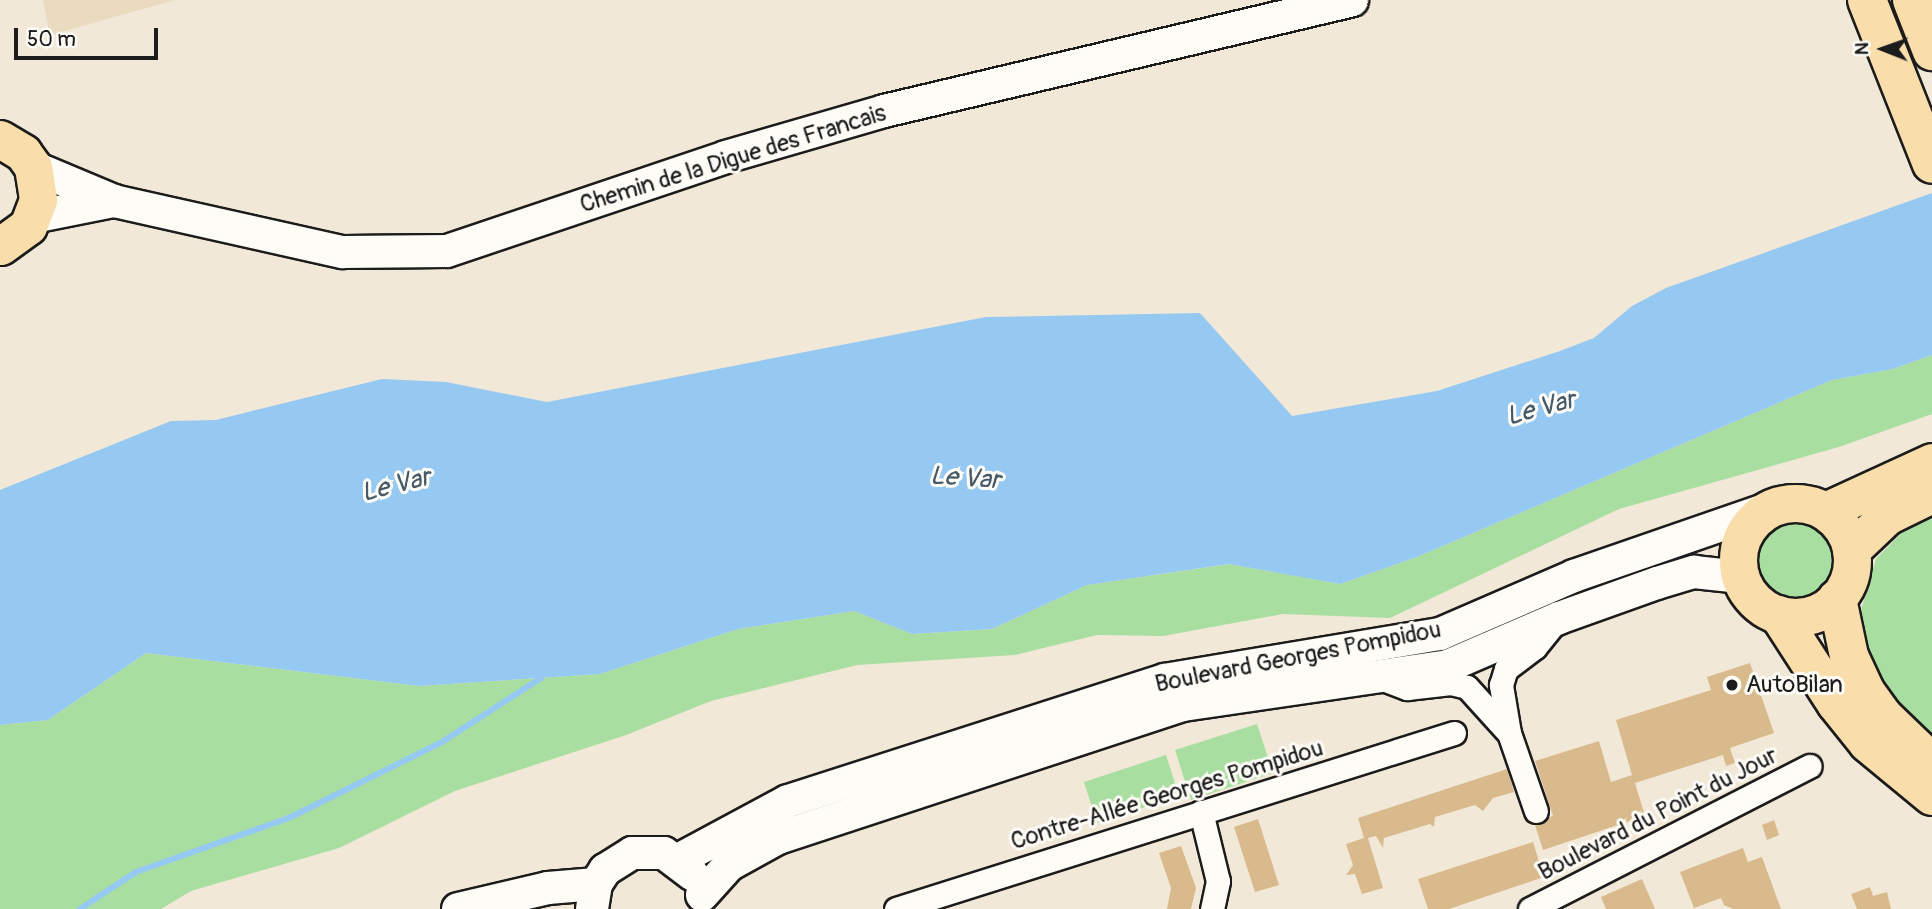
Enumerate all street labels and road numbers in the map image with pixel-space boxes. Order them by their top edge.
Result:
street label: Chemin de la Digue des Francais [576,99,890,219]
street label: Boulevard Georges Pompidou [1153,615,1443,699]
street label: Contre-Allée Georges Pompidou [1007,734,1327,856]
street label: Boulevard du Point du Jour [1534,741,1782,887]

